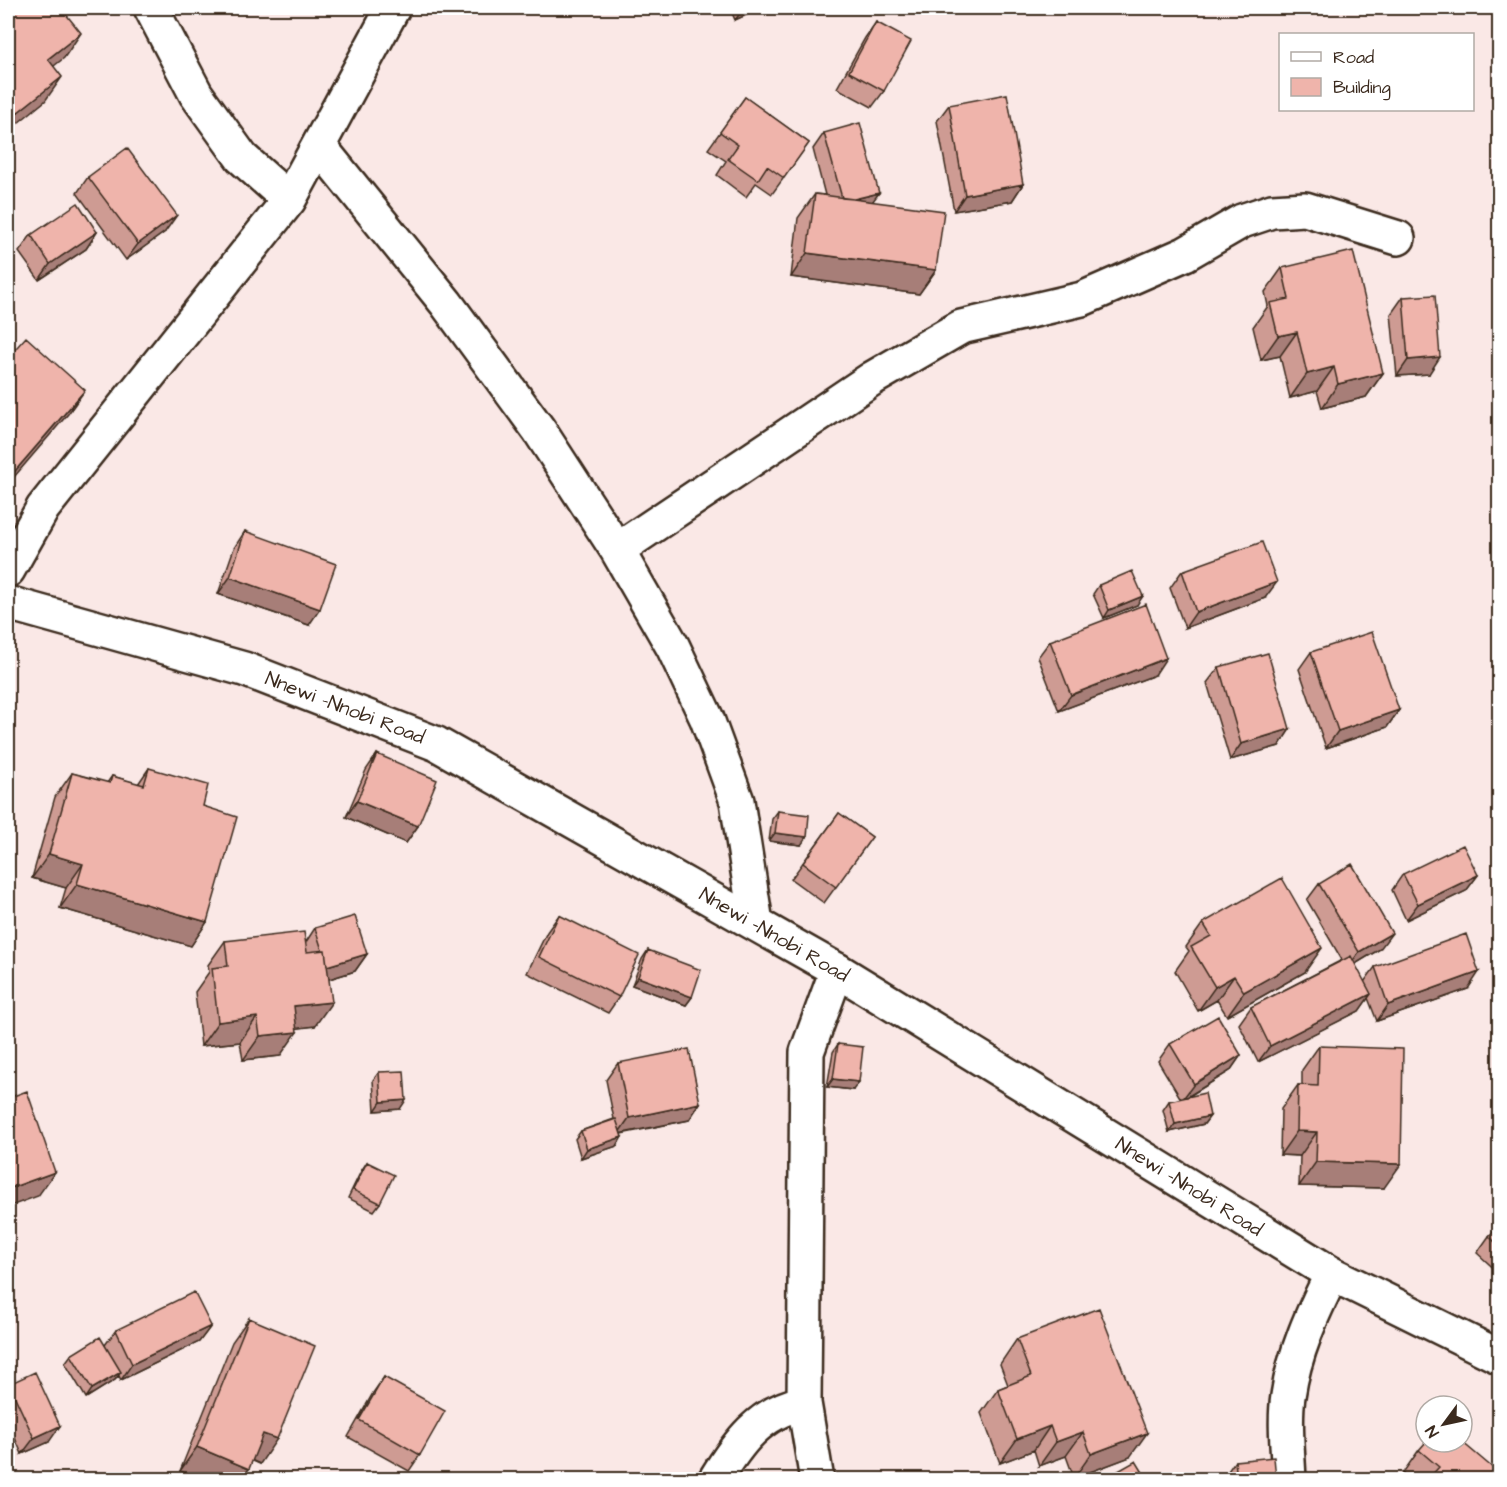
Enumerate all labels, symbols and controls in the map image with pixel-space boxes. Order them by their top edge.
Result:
legend [1279,33,1474,111]
text: Road [1333,45,1374,70]
text: Building [1333,75,1391,101]
street label: Nnewi -Nnobi Road [261,665,429,751]
street label: Nnewi -Nnobi Road [694,881,854,989]
street label: Nnewi -Nnobi Road [1110,1130,1268,1244]
north arrow [1414,1394,1474,1454]
text: N [1420,1421,1444,1442]

